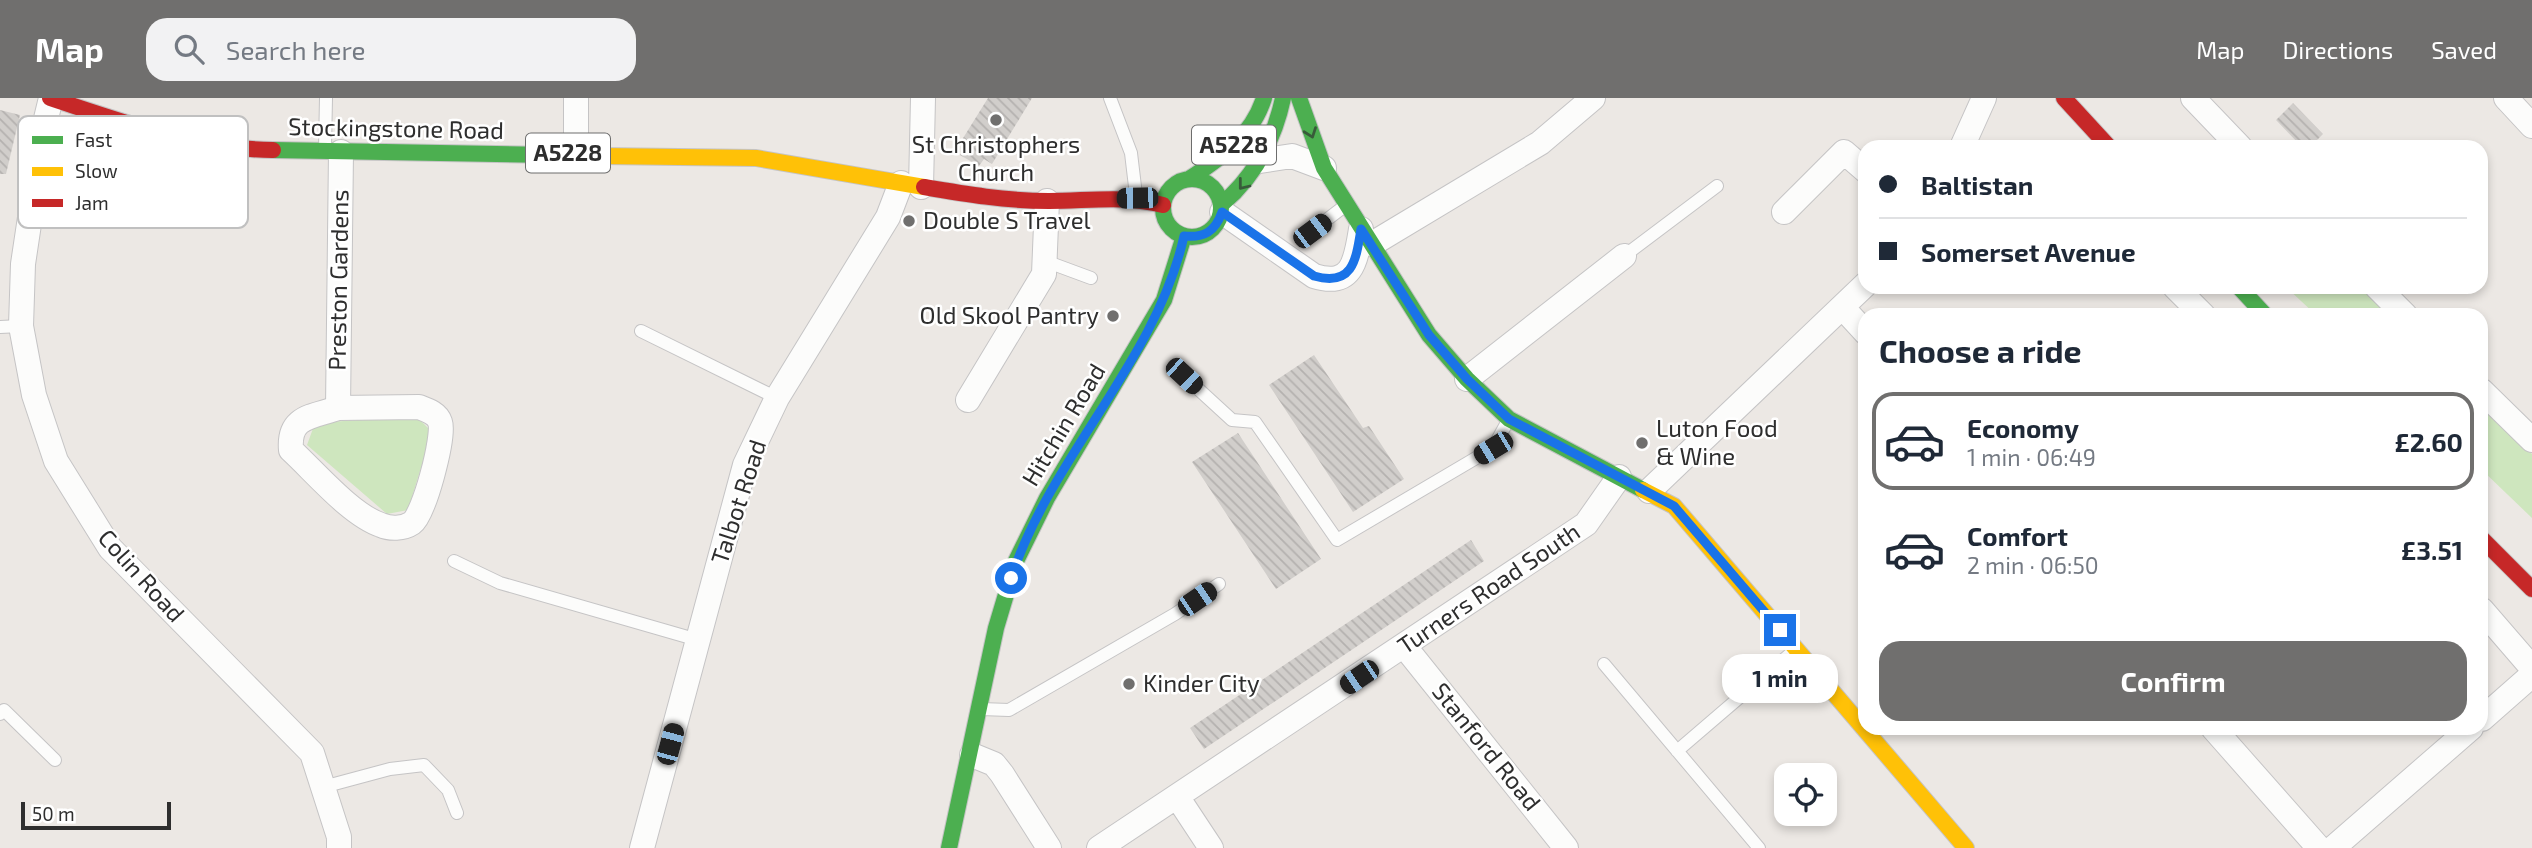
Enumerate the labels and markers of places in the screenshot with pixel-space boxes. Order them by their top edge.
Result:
marker: St Christophers Church [988,112,1004,128]
place label: St Christophers Church [912,129,1080,186]
place label: Double S Travel [923,205,1091,234]
marker: Double S Travel [901,213,917,229]
place label: Old Skool Pantry [920,300,1099,329]
marker: Old Skool Pantry [1105,308,1121,324]
place label: Luton Food & Wine [1656,413,1778,470]
marker: Luton Food & Wine [1634,435,1650,451]
place label: Kinder City [1143,668,1260,697]
marker: Kinder City [1121,676,1137,692]

